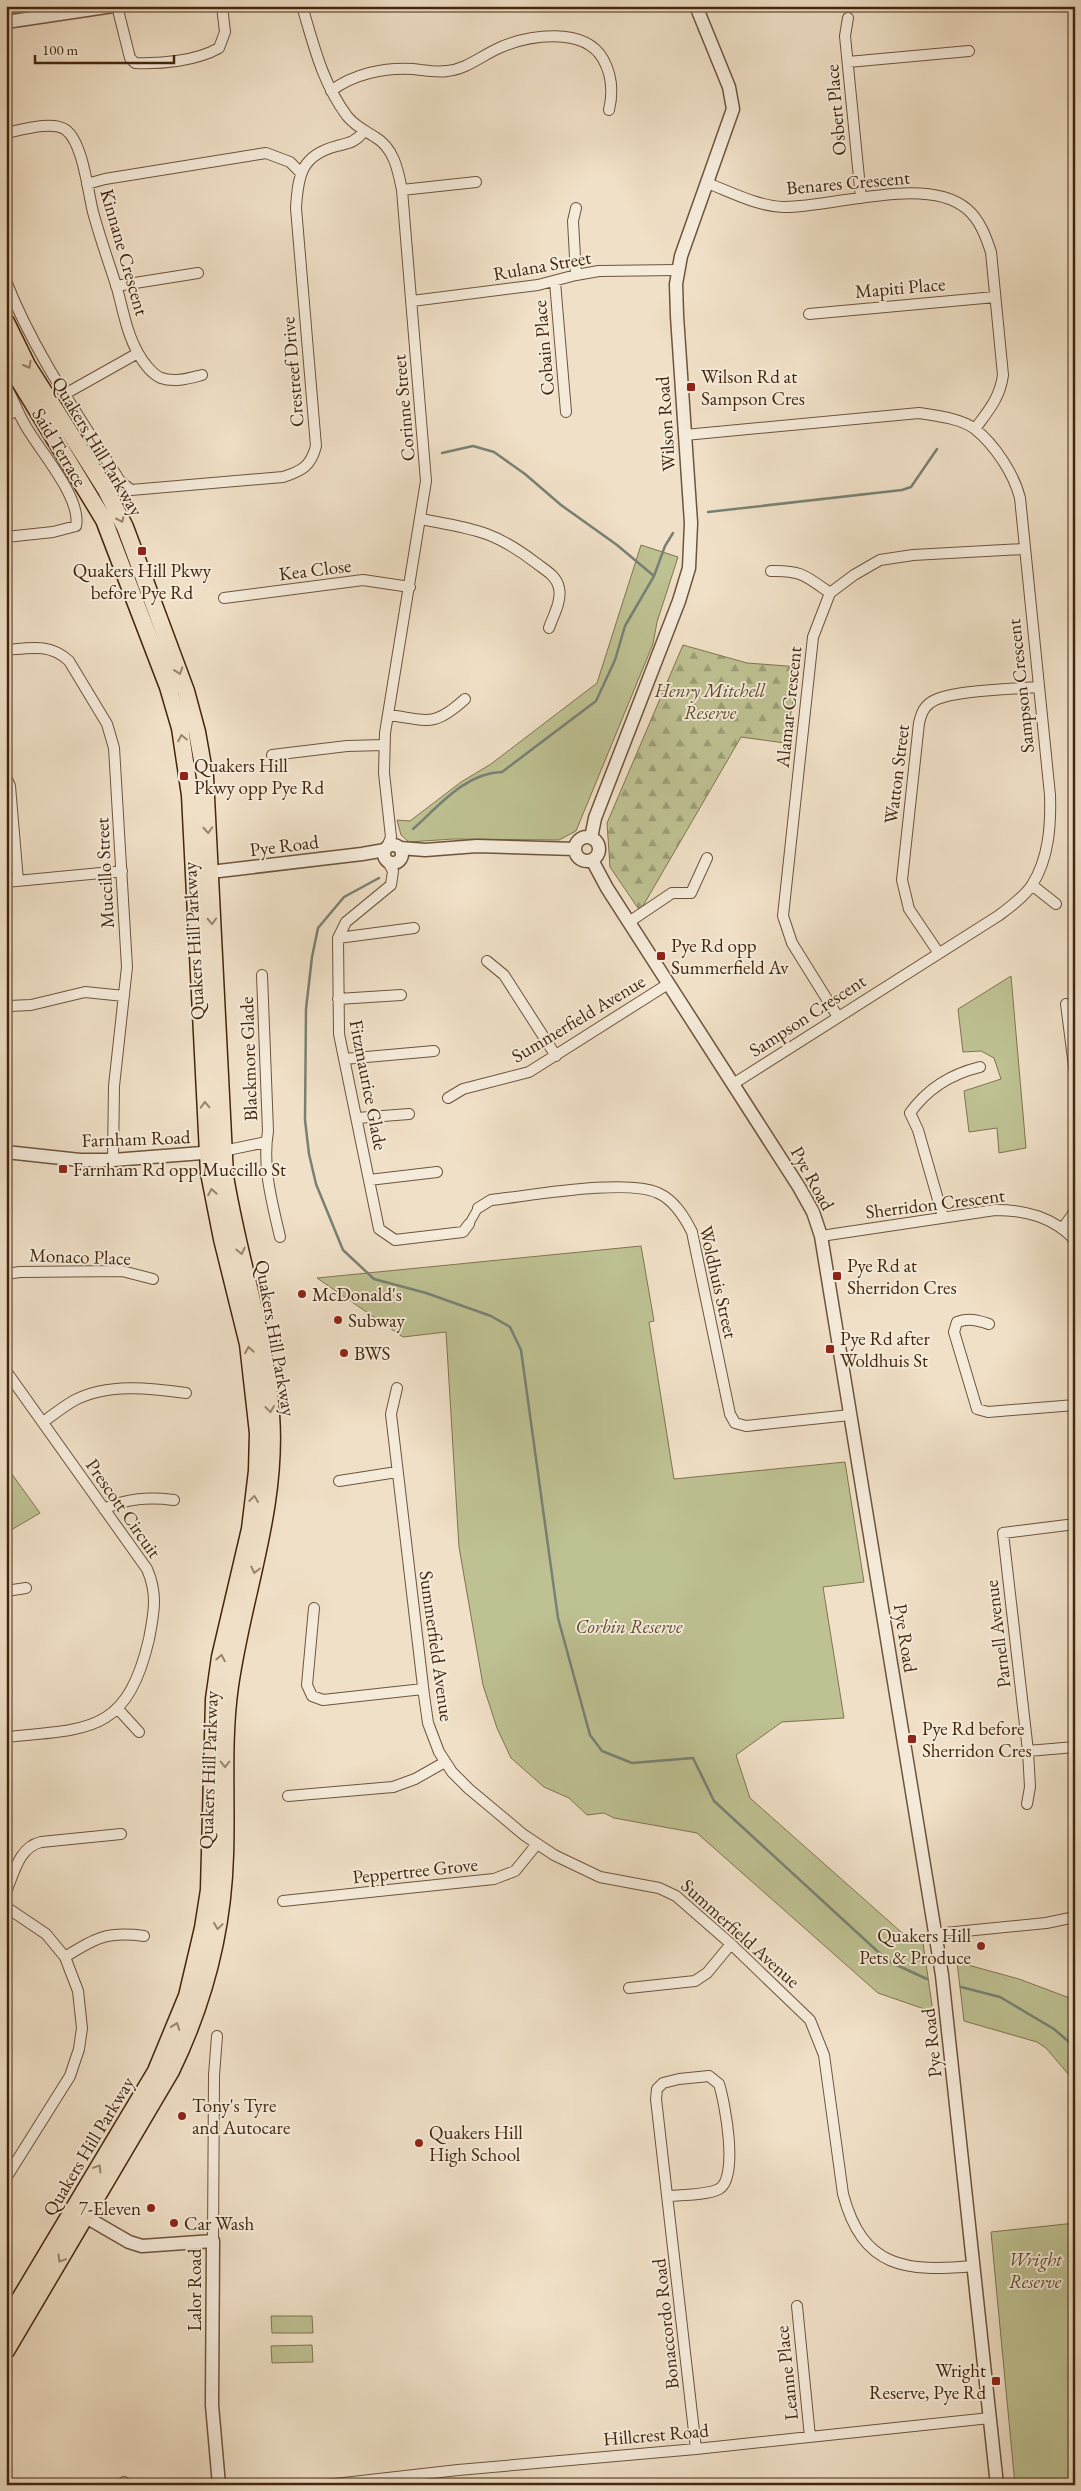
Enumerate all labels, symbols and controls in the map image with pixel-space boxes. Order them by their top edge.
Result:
scale bar [35,32,174,64]
text: 100 m [42,40,79,59]
street label: Osbert Place [819,63,852,157]
street label: Benares Crescent [785,165,911,200]
street label: Kinnane Crescent [94,186,155,318]
street label: Rulana Street [491,245,593,286]
street label: Mapiti Place [854,271,946,304]
street label: Cobain Place [527,299,560,397]
street label: Crestreef Drive [275,316,310,428]
street label: Corinne Street [386,354,421,462]
one-way arrow [21,360,31,369]
place label: Wilson Rd at Sampson Cres [701,364,805,411]
street label: Quakers Hill Parkway [46,372,149,521]
street label: Wilson Road [650,375,681,472]
marker: Wilson Rd at Sampson Cres [685,381,697,393]
street label: Said Terrace [26,403,93,491]
one-way arrow [115,514,125,523]
marker: Quakers Hill Pkwy before Pye Rd [136,545,148,557]
street label: Kea Close [277,553,353,586]
place label: Quakers Hill Pkwy before Pye Rd [73,558,212,605]
street label: Sampson Crescent [1001,618,1040,754]
street label: Alamar Crescent [770,645,807,770]
one-way arrow [173,666,183,675]
park label: Henry Mitchell Reserve [654,678,766,725]
street label: Watton Street [878,723,915,825]
one-way arrow [177,734,188,743]
place label: Quakers Hill Pkwy opp Pye Rd [194,753,325,800]
marker: Quakers Hill Pkwy opp Pye Rd [178,770,190,782]
street label: Muccillo Street [89,817,120,929]
one-way arrow [202,826,213,834]
street label: Pye Road [248,829,320,862]
street label: Quakers Hill Parkway [177,861,210,1021]
one-way arrow [207,917,218,925]
place label: Pye Rd opp Summerfield Av [671,933,789,980]
marker: Pye Rd opp Summerfield Av [655,950,667,962]
street label: Sampson Crescent [744,968,871,1063]
street label: Summerfield Avenue [507,969,650,1068]
street label: Blackmore Glade [234,996,263,1122]
street label: Fitzmaurice Glade [344,1018,393,1152]
one-way arrow [199,1100,210,1108]
street label: Farnham Road [81,1124,191,1153]
street label: Pye Road [785,1142,840,1215]
place label: Farnham Rd opp Muccillo St [73,1157,286,1182]
marker: Farnham Rd opp Muccillo St [57,1163,69,1175]
street label: Sherridon Crescent [864,1183,1006,1224]
one-way arrow [207,1188,217,1197]
street label: Woldhuis Street [693,1223,744,1341]
street label: Monaco Place [29,1242,131,1271]
one-way arrow [235,1246,246,1255]
place label: Pye Rd at Sherridon Cres [847,1253,957,1300]
street label: Quakers Hill Parkway [249,1258,302,1419]
marker: Pye Rd at Sherridon Cres [831,1270,843,1282]
place label: McDonald's [312,1282,402,1307]
marker: McDonald's [296,1288,308,1300]
place label: Subway [348,1308,405,1333]
marker: Subway [332,1314,344,1326]
place label: Pye Rd after Woldhuis St [840,1326,931,1373]
place label: BWS [354,1341,390,1366]
marker: Pye Rd after Woldhuis St [824,1343,836,1355]
one-way arrow [244,1346,255,1354]
marker: BWS [338,1347,350,1359]
one-way arrow [265,1405,276,1413]
street label: Prescott Circuit [80,1454,167,1563]
one-way arrow [248,1495,259,1503]
one-way arrow [250,1565,261,1574]
street label: Summerfield Avenue [414,1569,459,1723]
street label: Parnell Avenue [978,1579,1017,1689]
street label: Pye Road [888,1602,923,1675]
park label: Corbin Reserve [576,1614,683,1639]
one-way arrow [215,1654,225,1662]
street label: Quakers Hill Parkway [193,1690,224,1850]
place label: Pye Rd before Sherridon Cres [922,1716,1032,1763]
marker: Pye Rd before Sherridon Cres [906,1733,918,1745]
one-way arrow [220,1761,230,1769]
street label: Peppertree Grove [351,1851,479,1890]
street label: Summerfield Avenue [676,1873,805,1993]
one-way arrow [213,1923,224,1931]
place label: Quakers Hill Pets & Produce [859,1923,971,1970]
marker: Quakers Hill Pets & Produce [975,1940,987,1952]
street label: Pye Road [915,2007,948,2079]
one-way arrow [170,2022,180,2030]
street label: Quakers Hill Parkway [37,2071,140,2221]
place label: Tony's Tyre and Autocare [192,2093,290,2140]
marker: Tony's Tyre and Autocare [176,2110,188,2122]
place label: Quakers Hill High School [429,2120,523,2167]
marker: Quakers Hill High School [413,2137,425,2149]
one-way arrow [91,2164,101,2173]
place label: 7-Eleven [79,2196,141,2221]
marker: 7-Eleven [145,2202,157,2214]
place label: Car Wash [184,2211,254,2236]
marker: Car Wash [168,2217,180,2229]
park label: Wright Reserve [1008,2247,1063,2294]
street label: Lalor Road [182,2248,207,2331]
one-way arrow [58,2254,68,2263]
street label: Bonaccordo Road [646,2257,685,2391]
street label: Leanne Place [769,2325,804,2421]
place label: Wright Reserve, Pye Rd [869,2358,986,2405]
marker: Wright Reserve, Pye Rd [990,2375,1002,2387]
street label: Hillcrest Road [602,2417,710,2452]

